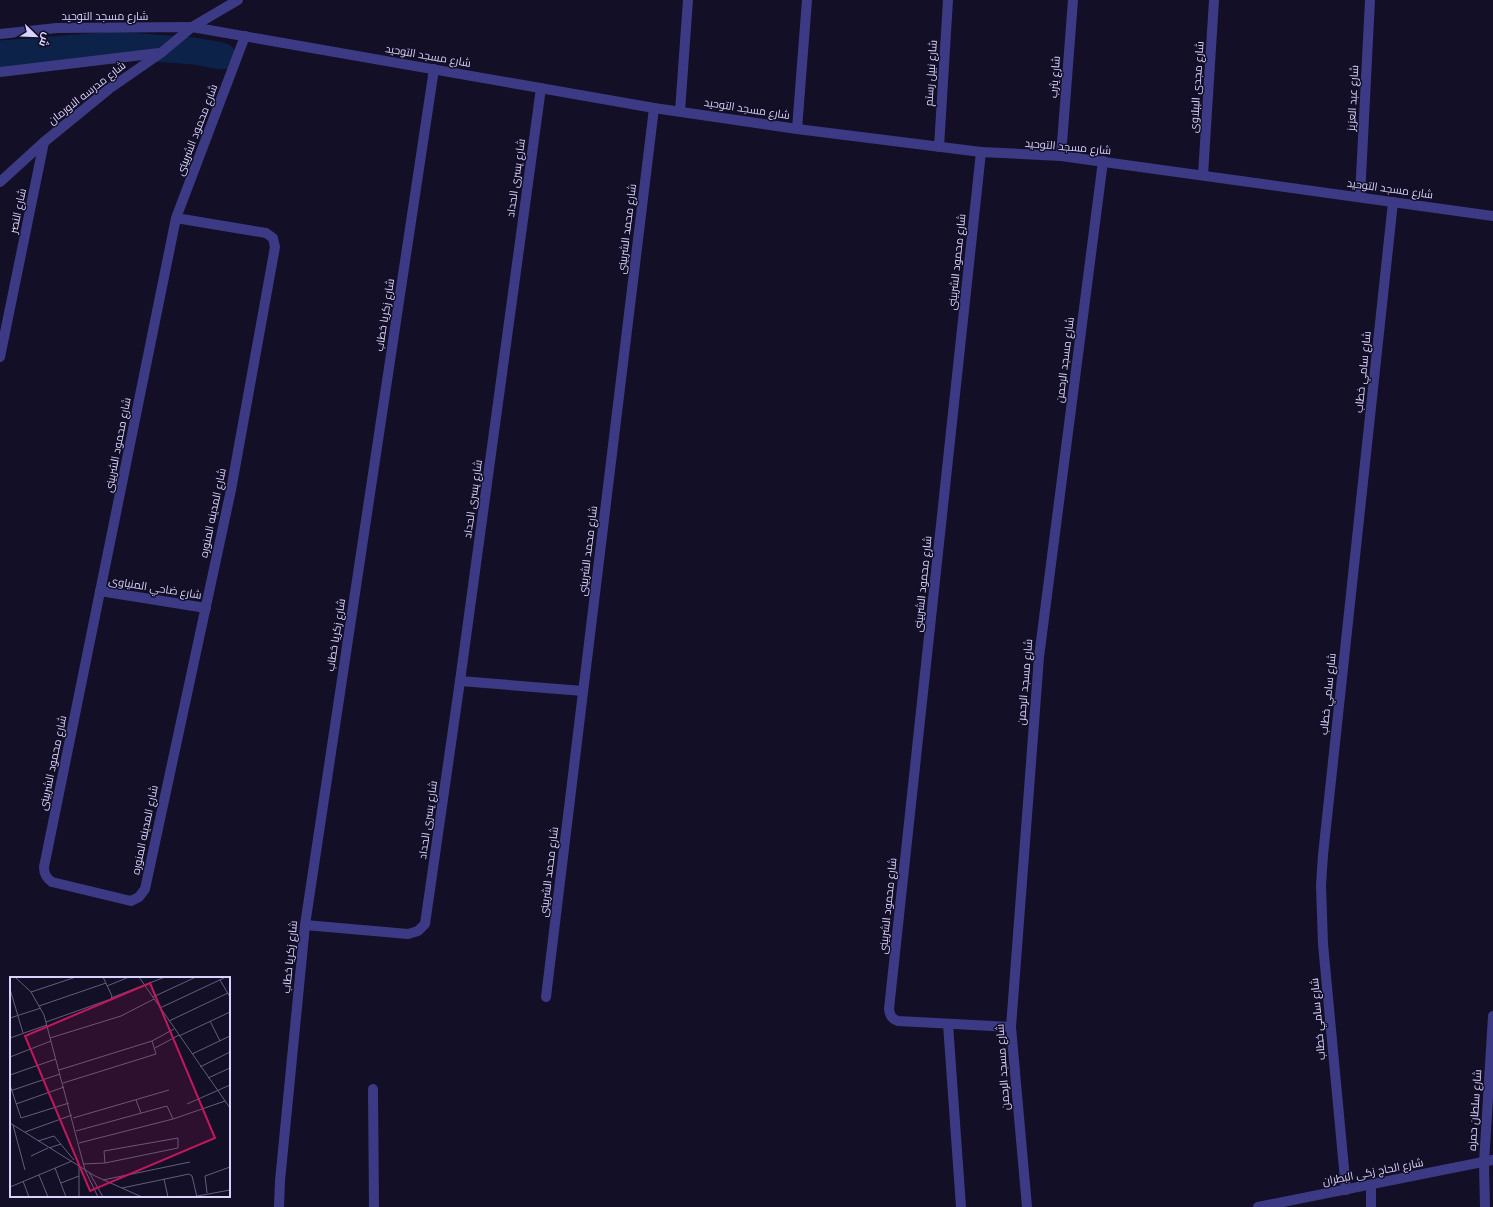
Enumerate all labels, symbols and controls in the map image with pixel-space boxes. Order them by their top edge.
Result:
street label: شارع مسجد التوحيد [62,9,148,24]
north arrow [16,16,56,56]
text: ش [35,30,54,49]
street label: شارع نبيل رستم [921,39,941,107]
street label: شارع مسجد التوحيد [384,41,472,71]
street label: شارع مجدى الببلاوى [1186,41,1208,133]
street label: شارع يثرب [1046,55,1064,99]
street label: شارع مدرسه الاورمان [45,58,129,128]
street label: شارع عبد العزيز [1344,65,1362,132]
street label: شارع محمود الشربينى [173,82,221,178]
street label: شارع مسجد التوحيد [703,95,791,123]
street label: شارع مسجد التوحيد [1024,136,1112,158]
street label: شارع يسرى الحداد [503,138,529,218]
street label: شارع مسجد التوحيد [1346,176,1434,202]
street label: شارع محمد الشربينى [614,183,640,275]
street label: شارع النصر [6,187,30,236]
street label: شارع محمود الشربينى [944,213,970,311]
street label: شارع زكريا خطاب [372,278,398,352]
street label: شارع مسجد الرحمن [1052,316,1078,404]
street label: شارع سامي خطاب [1351,330,1376,414]
street label: شارع محمود الشربينى [101,396,135,494]
street label: شارع يسرى الحداد [460,459,486,539]
street label: شارع المدينه المنوره [196,467,230,559]
street label: شارع محمد الشربينى [575,505,601,597]
street label: شارع محمود الشربينى [910,535,936,633]
street label: شارع ضاحي المنياوى [107,573,203,604]
street label: شارع زكريا خطاب [323,598,349,672]
street label: شارع مسجد الرحمن [1014,638,1036,726]
street label: شارع سامي خطاب [1316,652,1341,736]
street label: شارع محمود الشربينى [36,714,70,812]
street label: شارع يسرى الحداد [415,780,441,860]
street label: شارع المدينه المنوره [128,784,162,876]
street label: شارع محمد الشربينى [536,826,562,918]
street label: شارع محمود الشربينى [875,857,901,955]
street label: شارع زكريا خطاب [279,920,301,994]
inset map [10,977,230,1197]
street label: شارع سامي خطاب [1307,977,1330,1061]
street label: شارع مسجد الرحمن [993,1023,1013,1111]
street label: شارع سلطان حمزه [1465,1069,1485,1151]
street label: شارع الحاج زكى البطران [1321,1155,1425,1189]

